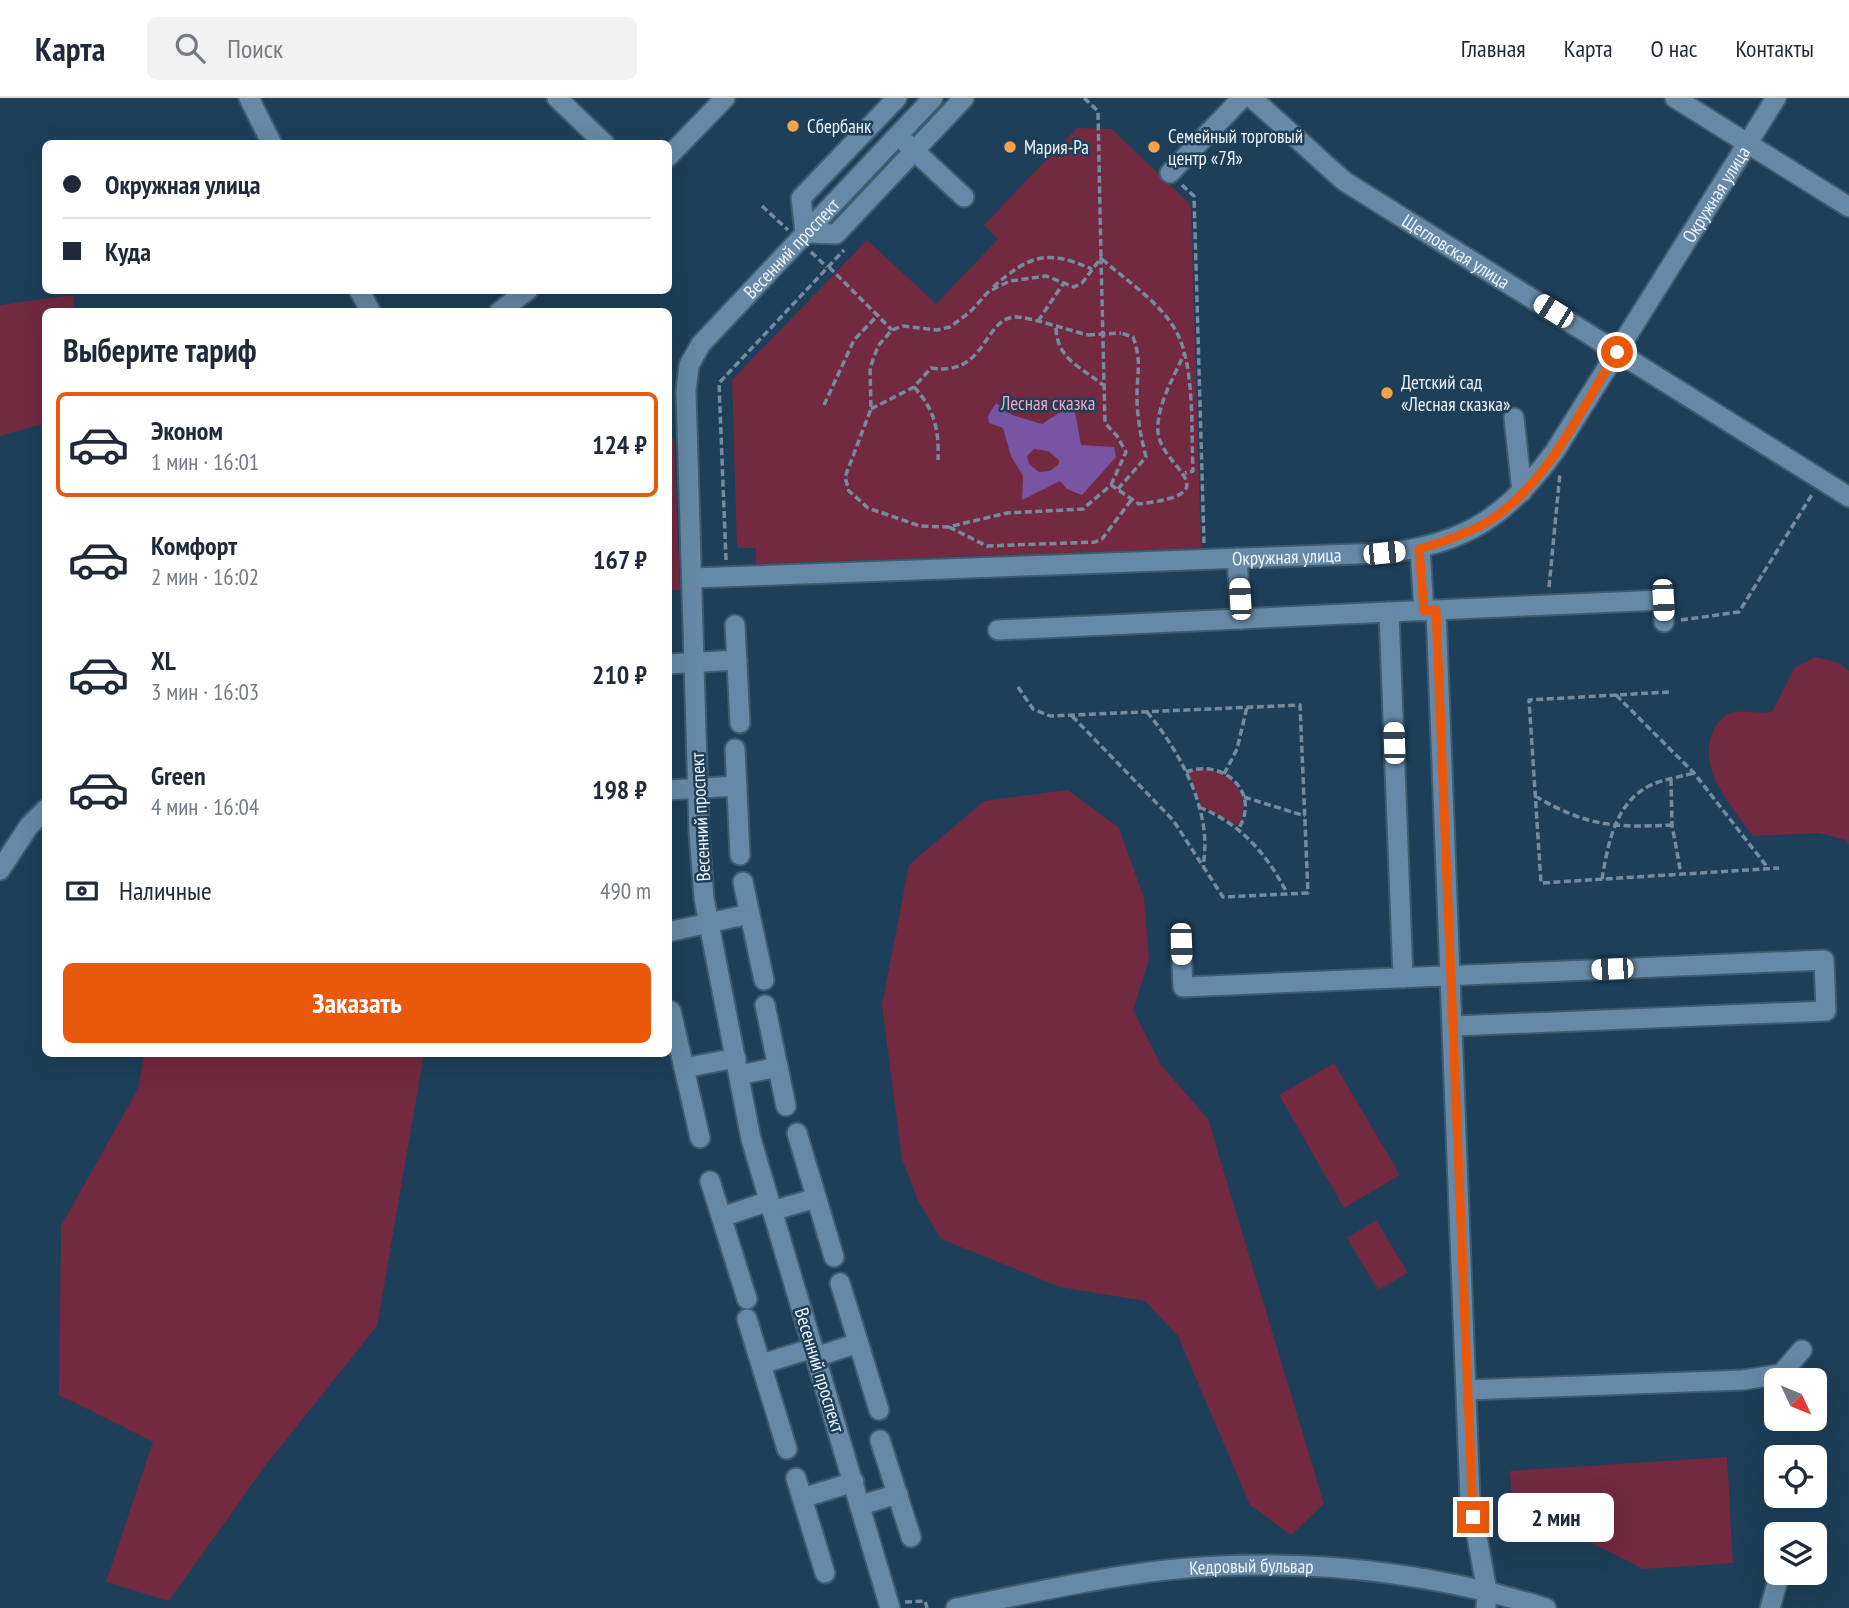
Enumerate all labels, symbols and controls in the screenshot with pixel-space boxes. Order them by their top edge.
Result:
search box [147,17,637,80]
text: Карта [35,27,105,70]
icon: search [171,29,209,67]
text: Поиск [227,32,283,65]
text: Главная [1461,33,1526,64]
text: Карта [1564,33,1613,64]
text: О нас [1651,33,1697,64]
text: Контакты [1735,33,1814,64]
place label: Сбербанк [807,114,872,138]
marker: Сбербанк [785,118,801,134]
place label: Семейный торговый центр «7Я» [1168,124,1303,170]
place label: Мария-Ра [1024,135,1089,159]
marker: Мария-Ра [1002,139,1018,155]
marker: Семейный торговый центр «7Я» [1146,139,1162,155]
street label: Окружная улица [1677,142,1755,247]
text: Окружная улица [105,168,261,201]
street label: Весенний проспект [738,192,845,303]
street label: Щегловская улица [1398,208,1514,294]
text: Куда [105,235,151,268]
car [1530,291,1577,331]
text: Выберите тариф [63,329,257,371]
route start [1601,336,1633,368]
place label: Детский сад «Лесная сказка» [1401,370,1510,416]
marker: Детский сад «Лесная сказка» [1379,385,1395,401]
park label: Лесная сказка [1000,391,1095,415]
icon: car [67,413,130,476]
text: Эконом [151,414,223,447]
text: 124 ₽ [592,428,647,461]
text: 1 мин · 16:01 [151,447,259,476]
icon: car [67,528,130,591]
text: Комфорт [151,529,237,562]
car [1363,540,1406,566]
text: 167 ₽ [593,543,647,576]
street label: Окружная улица [1232,543,1342,570]
text: 2 мин · 16:02 [151,562,259,591]
car [1229,577,1252,621]
car [1652,578,1675,622]
icon: car [67,643,130,706]
text: XL [151,644,176,677]
text: 210 ₽ [592,658,647,691]
text: 3 мин · 16:03 [151,677,259,706]
car [1383,722,1406,764]
street label: Весенний проспект [685,751,715,882]
icon: car [67,758,130,821]
text: Green [151,759,206,792]
text: 198 ₽ [592,773,647,806]
text: 4 мин · 16:04 [151,792,259,821]
icon: cash [63,872,101,910]
text: Наличные [119,874,212,907]
text: 490 m [600,876,651,905]
car [1170,923,1193,965]
car [1591,958,1634,980]
button: Заказать [63,963,651,1043]
street label: Весенний проспект [790,1305,851,1436]
north arrow [1764,1368,1827,1432]
map controls [1764,1368,1827,1585]
button: locate [1764,1445,1827,1508]
callout: 2 мин [1498,1492,1613,1542]
route end [1457,1501,1489,1533]
text: 2 мин [1531,1503,1581,1532]
button: layers [1764,1522,1827,1585]
street label: Кедровый бульвар [1188,1553,1314,1580]

